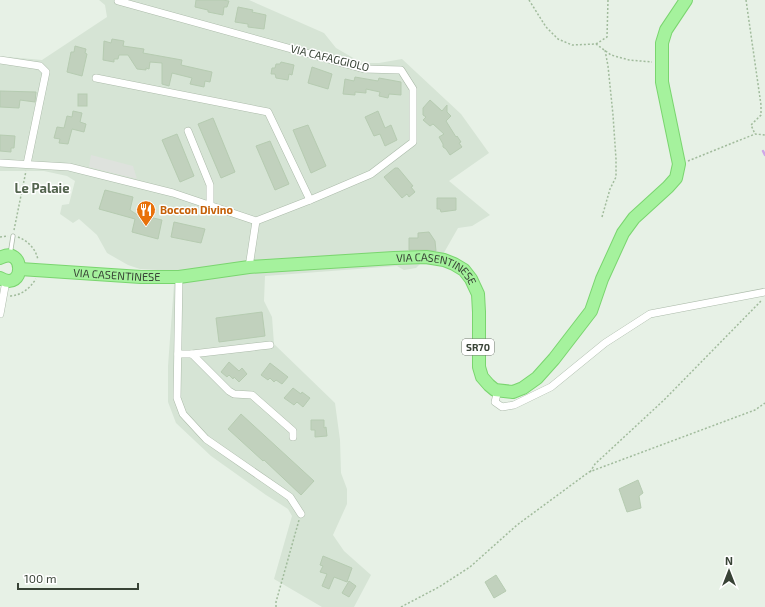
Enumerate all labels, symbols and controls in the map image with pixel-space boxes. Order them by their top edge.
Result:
street label: VIA CAFAGGIOLO [289,41,371,74]
district label: Le Palaie [14,180,70,196]
restaurant icon: Boccon Divino [135,199,157,227]
place label: Boccon Divino [160,203,233,216]
street label: VIA CASENTINESE [396,250,480,286]
street label: VIA CASENTINESE [73,266,160,283]
road number: SR70 [462,339,494,355]
north arrow [709,551,749,591]
text: N [725,554,733,567]
scale bar [18,565,138,591]
text: 100 m [24,571,56,585]

